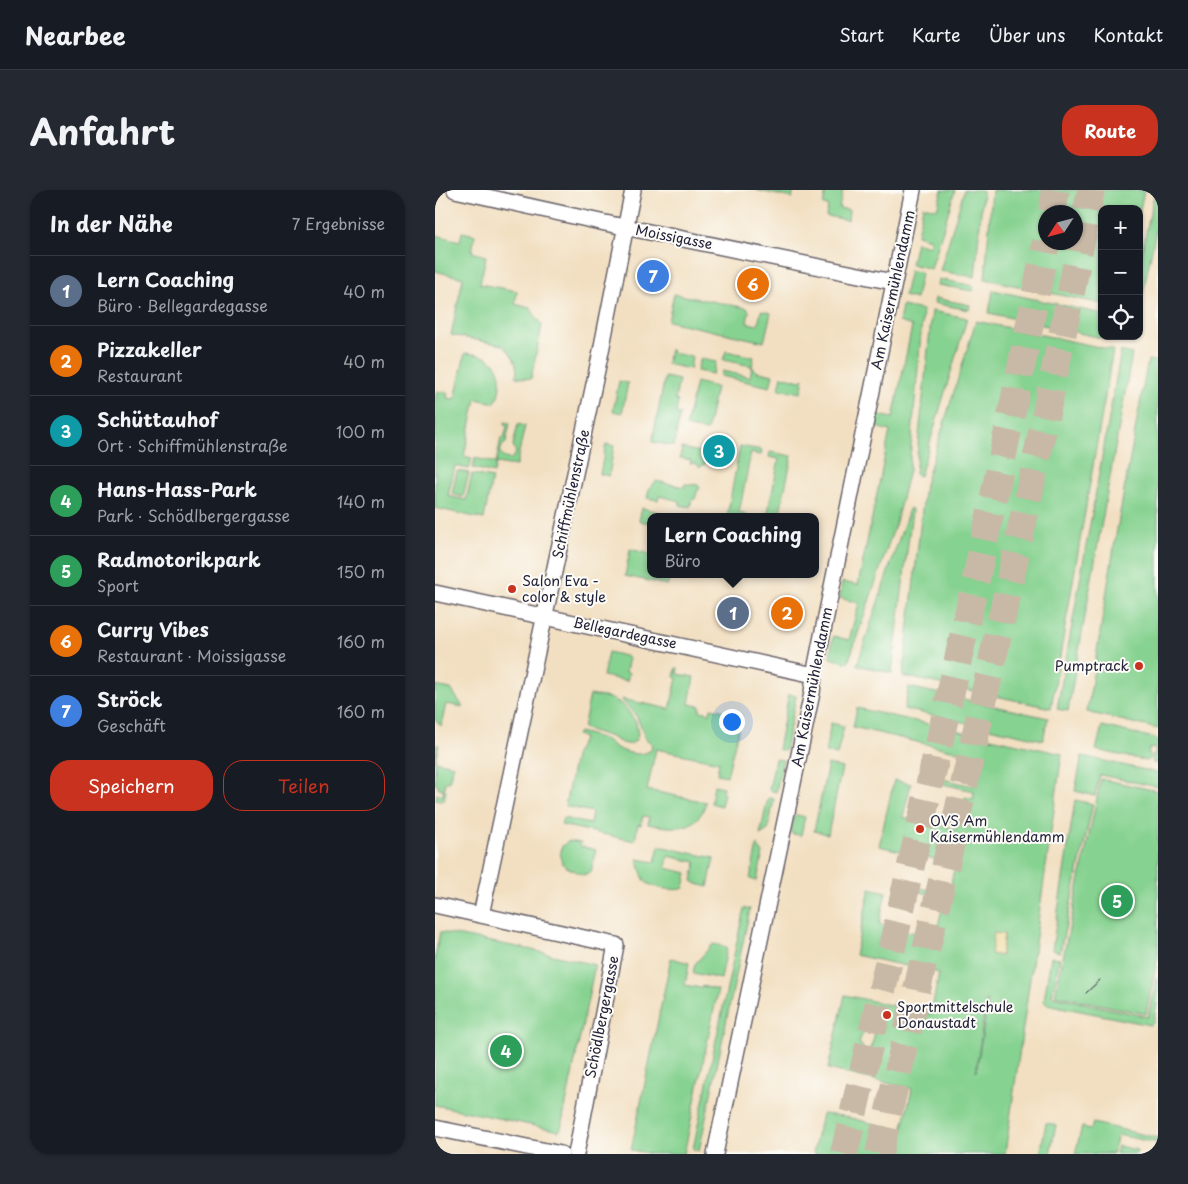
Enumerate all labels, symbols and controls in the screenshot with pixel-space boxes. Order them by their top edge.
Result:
text: Nearbee [25,17,126,53]
text: Start [839,21,884,48]
text: Karte [912,21,961,48]
text: Über uns [989,21,1065,48]
text: Kontakt [1093,21,1163,48]
text: Anfahrt [30,104,175,157]
button: Route [1062,105,1158,156]
north arrow [1038,205,1083,250]
map controls [1098,205,1143,340]
button: + [1098,205,1143,250]
text: In der Nähe [50,207,172,239]
street label: Am Kaisermühlendamm [865,208,920,372]
text: 7 Ergebnisse [292,211,385,235]
street label: Moissigasse [634,219,714,254]
button: − [1098,250,1143,295]
pin: 7 [637,257,669,295]
text: Lern Coaching [97,265,234,293]
pin: 6 [737,265,769,303]
text: 1 [62,279,70,303]
text: 40 m [343,279,385,303]
text: Büro · Bellegardegasse [97,293,268,317]
button: locate [1098,295,1143,340]
text: Pizzakeller [97,335,202,363]
text: 2 [60,349,72,373]
text: 40 m [343,349,385,373]
text: Restaurant [97,363,183,387]
text: Schüttauhof [97,405,218,433]
text: 3 [61,419,71,443]
text: 100 m [336,419,385,443]
street label: Schiffmühlenstraße [547,428,594,560]
pin: 3 [703,432,735,470]
text: Ort · Schiffmühlenstraße [97,433,288,457]
text: Hans-Hass-Park [97,475,257,503]
text: 4 [61,489,71,513]
text: 140 m [337,489,385,513]
text: Park · Schödlbergergasse [97,503,290,527]
popup [647,513,819,578]
text: Lern Coaching [664,520,802,548]
text: Radmotorikpark [97,545,261,573]
text: Büro [664,548,701,572]
text: 5 [61,559,71,583]
text: 150 m [337,559,385,583]
place label: Salon Eva - color & style [522,570,606,607]
text: Sport [97,573,139,597]
marker: Salon Eva - color & style [506,583,518,595]
pin: 1 [717,594,749,632]
pin: 2 [771,594,803,632]
street label: Am Kaisermühlendamm [786,605,837,769]
street label: Bellegardegasse [571,611,679,654]
text: Curry Vibes [97,615,209,643]
text: 6 [60,629,72,653]
text: 160 m [337,629,385,653]
text: Restaurant · Moissigasse [97,643,286,667]
place label: Pumptrack [1055,655,1129,676]
marker: Pumptrack [1133,660,1145,672]
text: Ströck [97,685,162,713]
text: 7 [61,699,71,723]
text: 160 m [337,699,385,723]
your location [719,709,745,735]
text: Geschäft [97,713,166,737]
button: Speichern [50,760,213,811]
button: Teilen [223,760,385,811]
place label: OVS Am Kaisermühlendamm [930,810,1065,847]
marker: OVS Am Kaisermühlendamm [914,823,926,835]
pin: 5 [1101,882,1133,920]
street label: Schödlbergergasse [579,954,624,1080]
place label: Sportmittelschule Donaustadt [897,996,1014,1033]
marker: Sportmittelschule Donaustadt [881,1009,893,1021]
pin: 4 [490,1032,522,1070]

